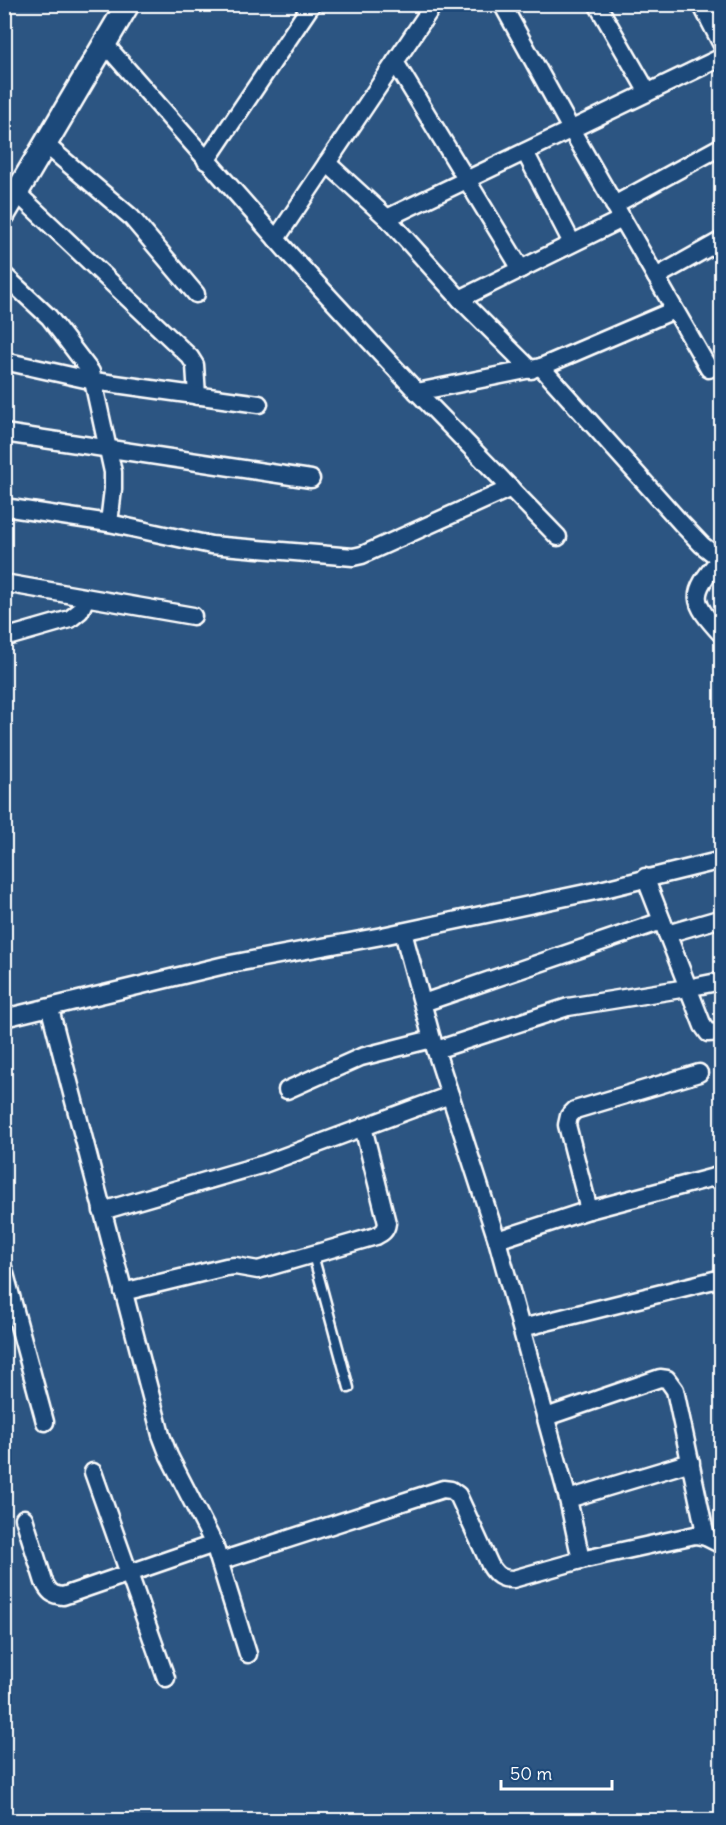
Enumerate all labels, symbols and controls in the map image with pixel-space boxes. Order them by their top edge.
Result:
scale bar [501,1753,612,1791]
text: 50 m [510,1762,552,1785]

